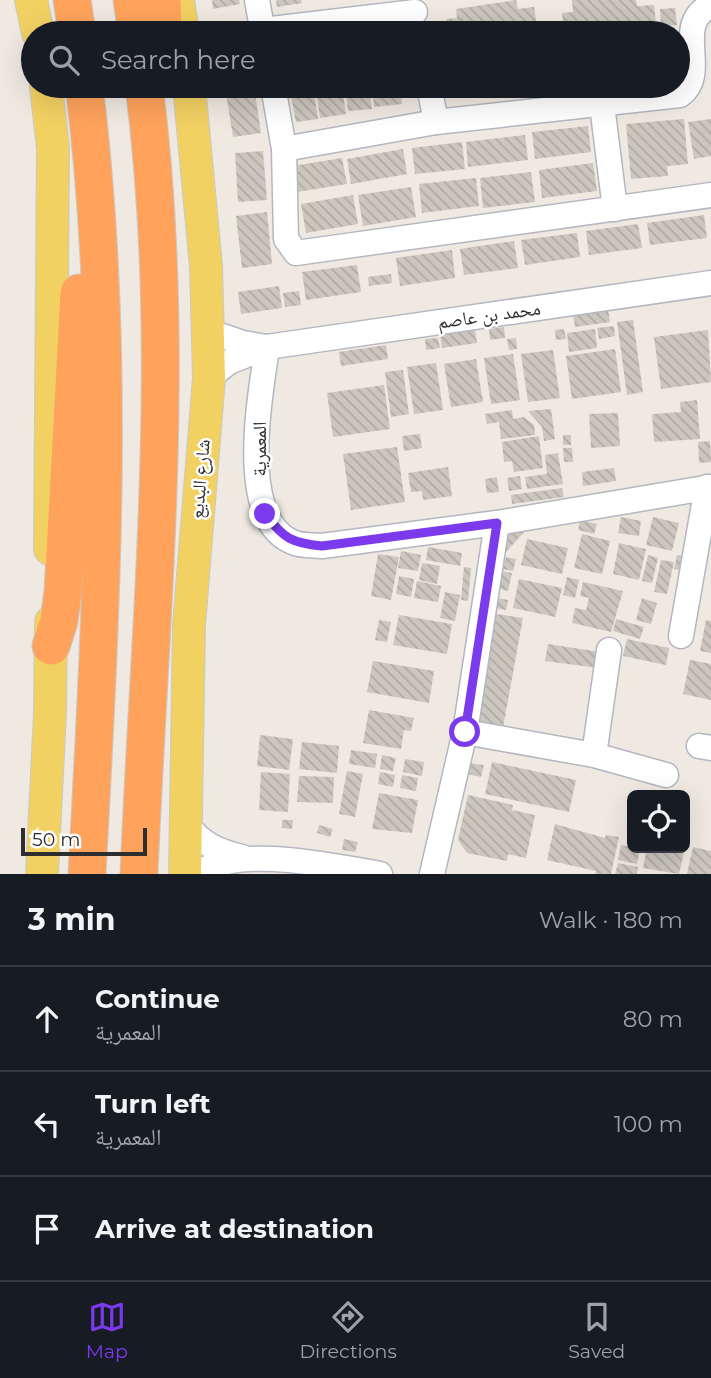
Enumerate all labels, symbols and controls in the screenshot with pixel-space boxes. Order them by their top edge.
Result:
search box [21,21,690,98]
icon: search [45,41,83,79]
text: Search here [101,44,256,76]
street label: محمد بن عاصم [436,296,542,335]
street label: المعمرية [248,422,271,476]
street label: شارع البديع [185,438,216,520]
route end [249,498,280,529]
route start [449,716,480,747]
map controls [627,790,690,853]
button: locate [627,790,690,853]
scale bar [21,825,147,857]
text: 50 m [32,828,80,851]
text: 3 min [28,901,115,938]
text: Walk · 180 m [539,906,683,934]
text: Continue [95,983,220,1015]
icon: ahead [28,1000,66,1038]
text: 80 m [623,1005,683,1033]
text: المعمرية [95,1018,161,1046]
text: Turn left [95,1088,211,1120]
icon: left [28,1105,66,1143]
text: 100 m [614,1110,683,1138]
text: المعمرية [95,1123,161,1151]
icon: arrive [28,1210,66,1248]
text: Arrive at destination [95,1213,374,1245]
tab: Map [86,1298,128,1363]
tab: Directions [299,1298,397,1363]
tab: Saved [568,1298,625,1363]

